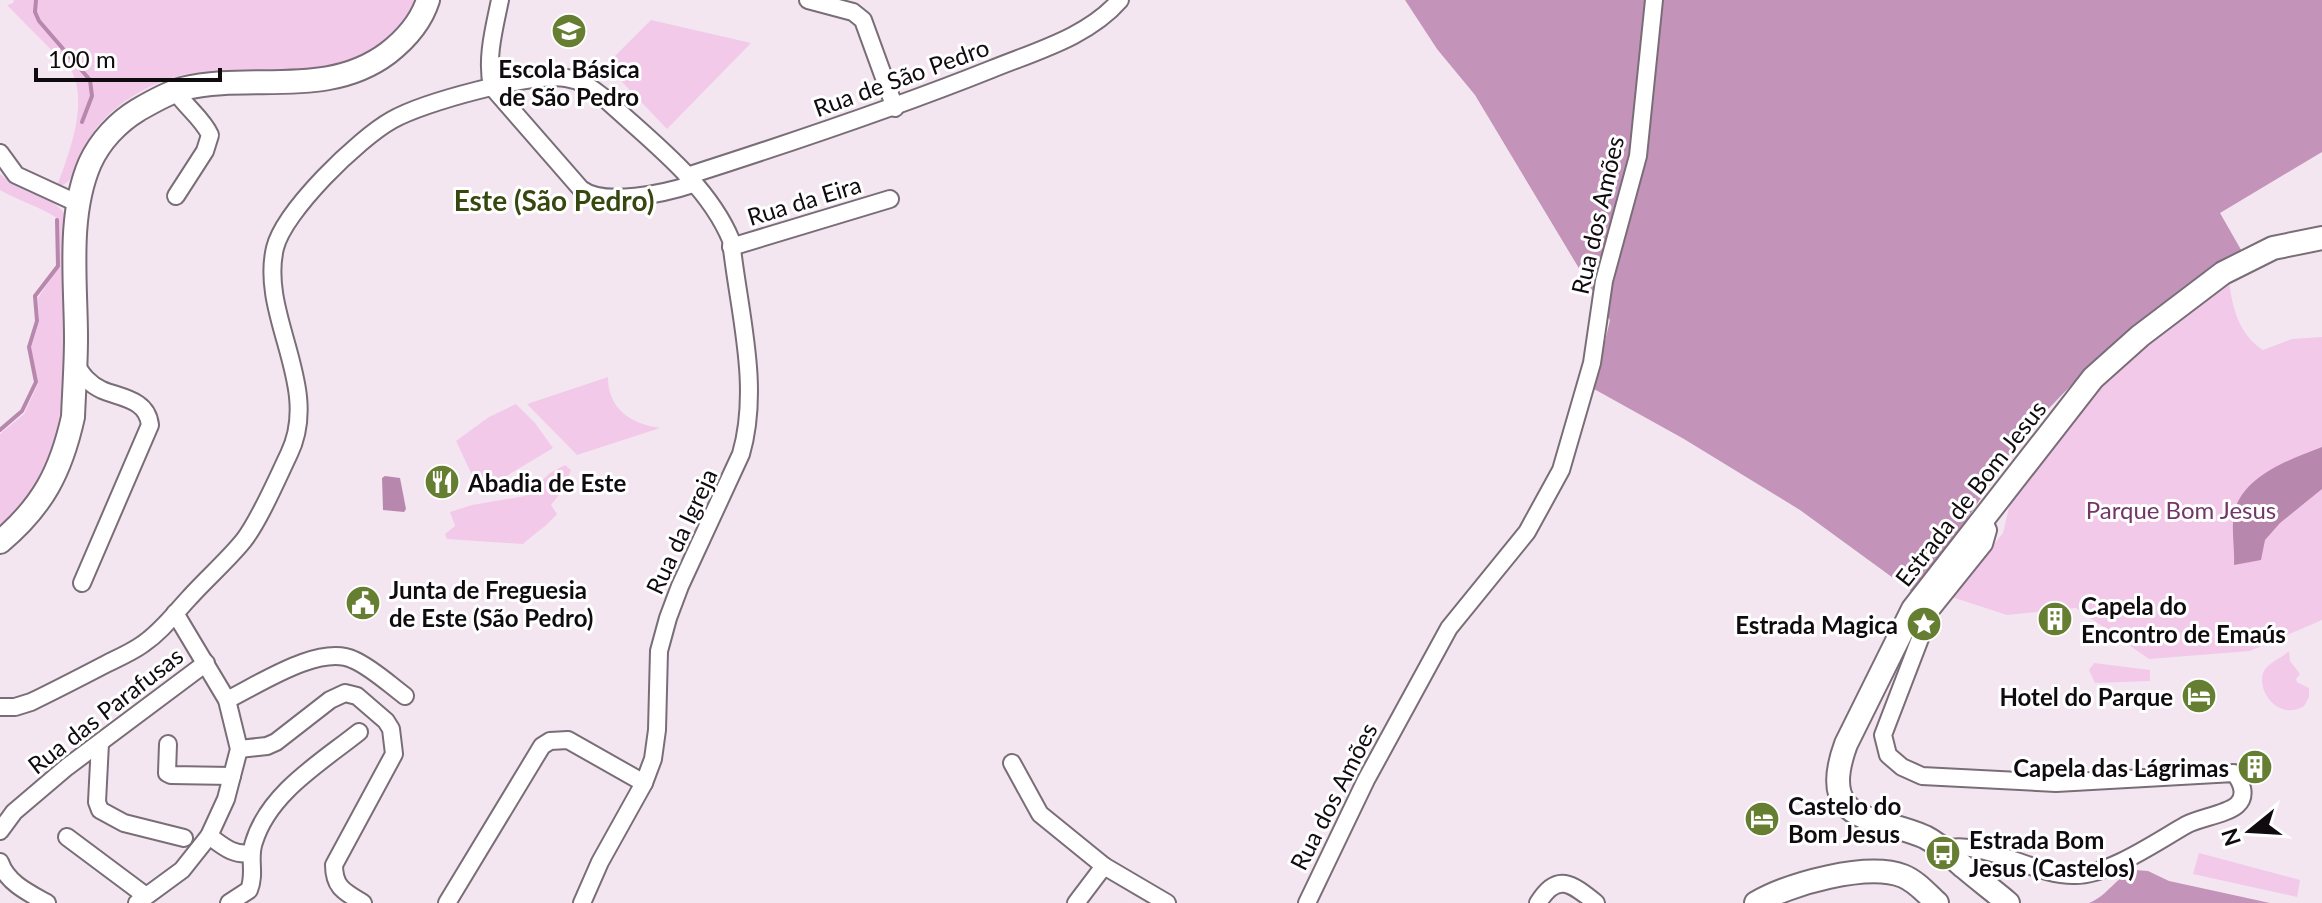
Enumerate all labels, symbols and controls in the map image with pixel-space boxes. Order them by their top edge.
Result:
school or university icon: Escola Básica de São Pedro [550,12,588,50]
scale bar [36,32,220,82]
street label: Rua de São Pedro [809,32,993,122]
text: 100 m [48,44,116,73]
place label: Escola Básica de São Pedro [498,54,640,111]
street label: Rua dos Amões [1565,133,1629,297]
street label: Rua da Eira [744,169,864,231]
district label: Este (São Pedro) [454,183,654,217]
street label: Estrada de Bom Jesus [1889,394,2051,592]
restaurant icon: Abadia de Este [423,463,461,501]
street label: Rua da Igreja [639,464,723,598]
place label: Abadia de Este [467,468,626,497]
park label: Parque Bom Jesus [2086,495,2276,524]
place label: Junta de Freguesia de Este (São Pedro) [389,575,593,632]
public building icon: Junta de Freguesia de Este (São Pedro) [344,584,382,622]
place label: Capela do Encontro de Emaús [2081,591,2286,648]
building icon: Capela do Encontro de Emaús [2036,600,2074,638]
place icon: Estrada Magica [1905,605,1943,643]
place label: Estrada Magica [1735,610,1898,639]
street label: Rua das Parafusas [22,640,188,780]
hotel icon: Hotel do Parque [2180,677,2218,715]
place label: Hotel do Parque [1999,682,2173,711]
street label: Rua dos Amões [1283,718,1383,874]
building icon: Capela das Lágrimas [2236,748,2274,786]
place label: Capela das Lágrimas [2013,753,2229,782]
place label: Castelo do Bom Jesus [1788,791,1901,848]
north arrow [2210,791,2290,871]
hotel icon: Castelo do Bom Jesus [1743,800,1781,838]
place label: Estrada Bom Jesus (Castelos) [1969,825,2135,882]
text: N [2215,825,2246,850]
bus stop icon: Estrada Bom Jesus (Castelos) [1924,834,1962,872]

